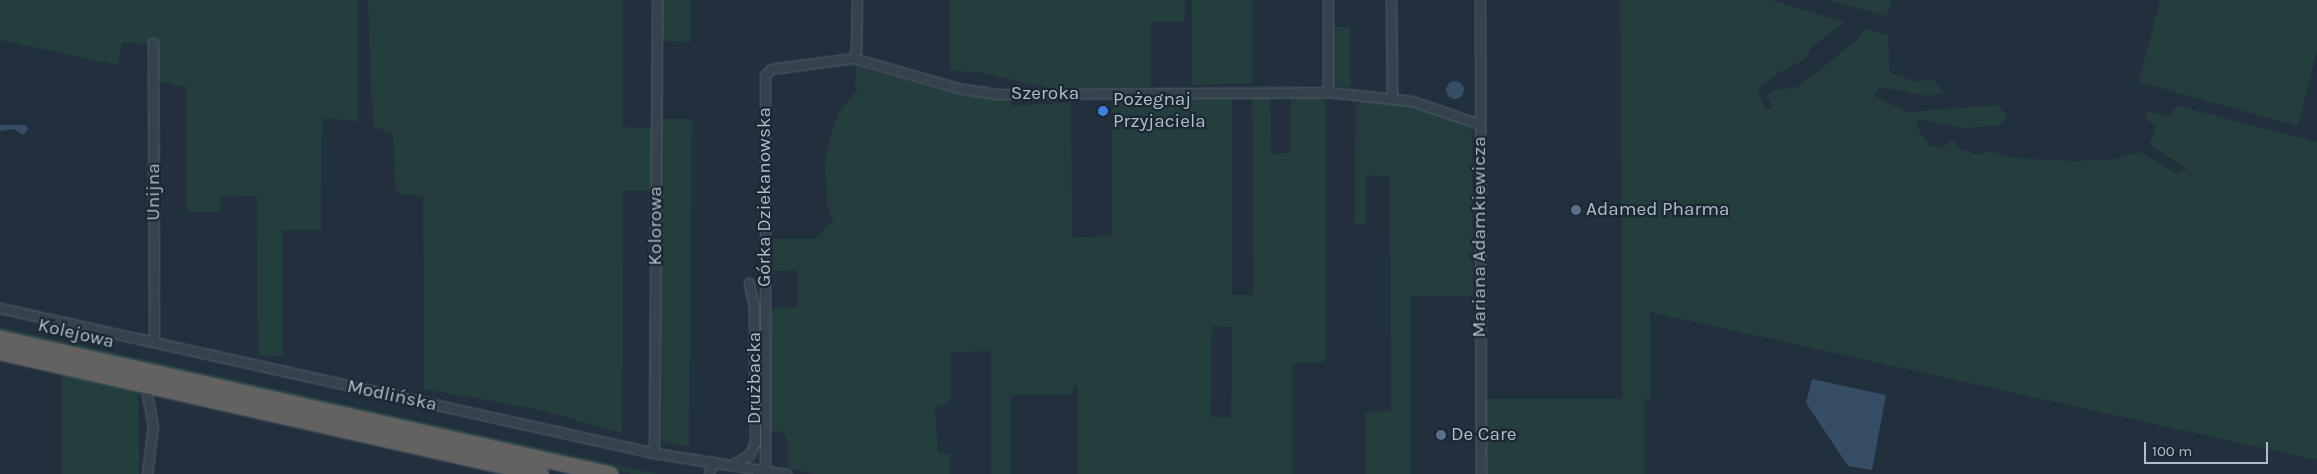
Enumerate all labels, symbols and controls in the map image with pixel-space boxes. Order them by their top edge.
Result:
street label: Szeroka [1011,83,1079,105]
place label: Pożegnaj Przyjaciela [1113,89,1206,133]
marker: Pożegnaj Przyjaciela [1097,105,1109,117]
street label: Górka Dziekanowska [754,107,776,287]
street label: Mariana Adamkiewicza [1469,136,1491,338]
street label: Unijna [143,163,165,221]
street label: Kolorowa [645,186,667,266]
place label: Adamed Pharma [1586,199,1729,221]
marker: Adamed Pharma [1570,204,1582,216]
street label: Kolejowa [36,314,116,354]
street label: Drużbacka [744,332,766,424]
street label: Modlińska [345,375,439,417]
place label: De Care [1451,424,1517,446]
marker: De Care [1435,429,1447,441]
scale bar [2147,432,2271,464]
text: 100 m [2152,442,2192,460]

